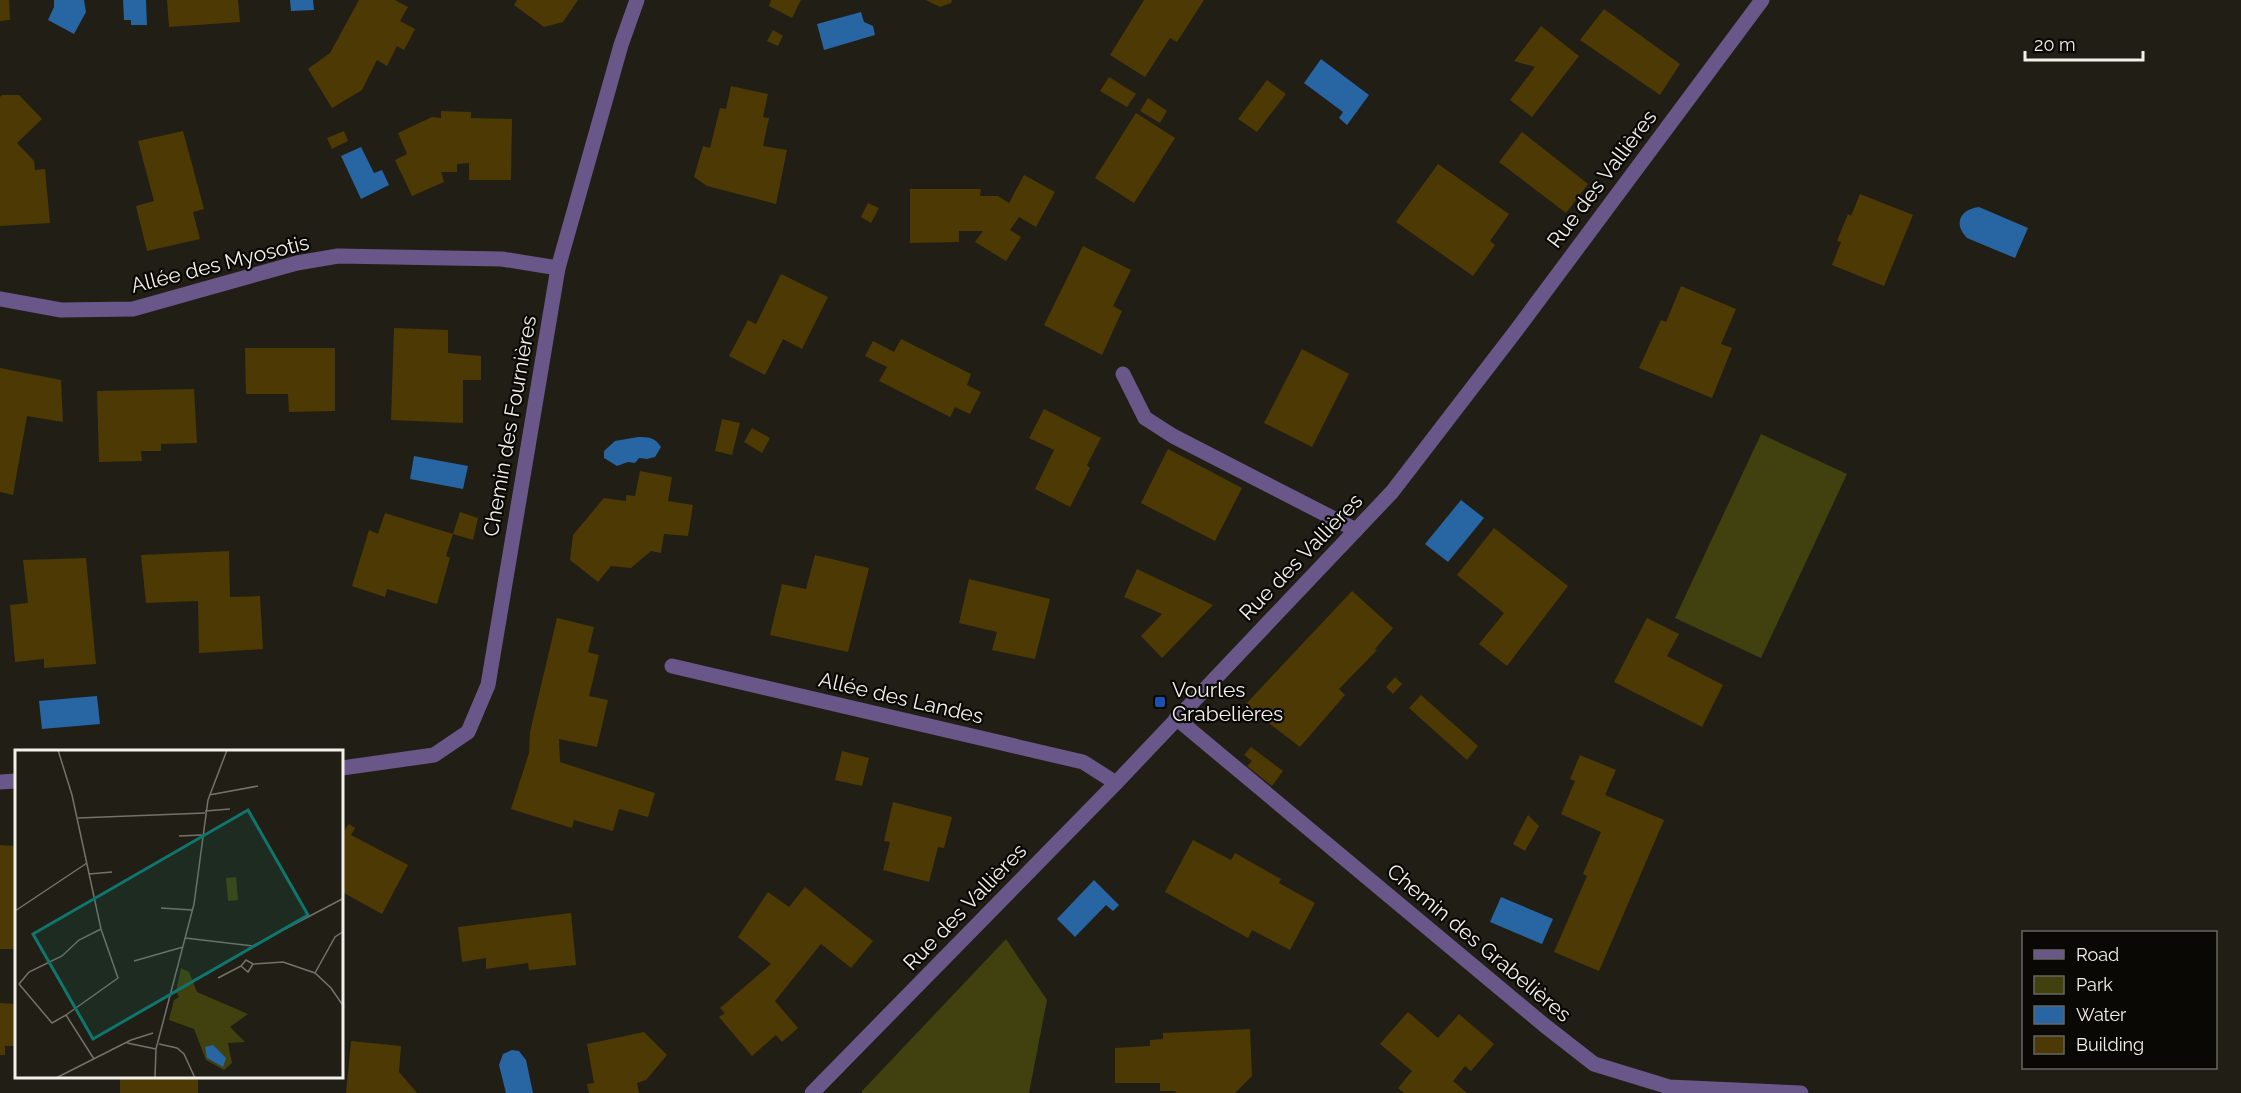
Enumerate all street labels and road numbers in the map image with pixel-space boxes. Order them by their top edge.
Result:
street label: Rue des Vallières [1542,105,1662,253]
street label: Allée des Myosotis [128,229,312,298]
street label: Chemin des Fournières [478,313,541,538]
street label: Rue des Vallières [1234,488,1367,625]
street label: Allée des Landes [816,666,986,729]
street label: Rue des Vallières [898,838,1031,975]
street label: Chemin des Grabelières [1382,858,1576,1027]

